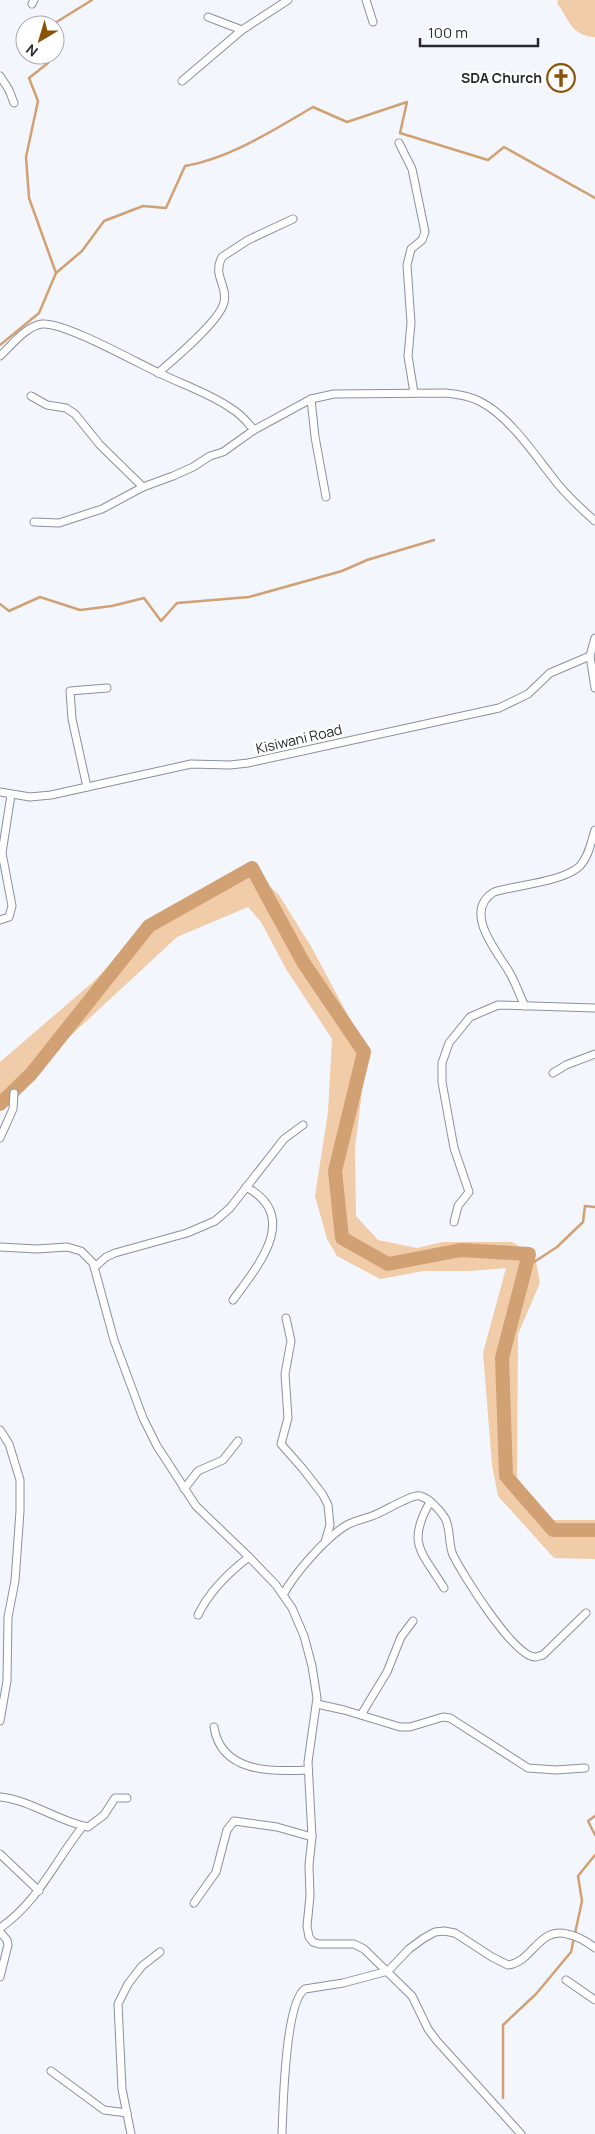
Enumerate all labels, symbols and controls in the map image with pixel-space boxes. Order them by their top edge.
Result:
north arrow [15,15,65,65]
scale bar [420,15,538,47]
text: 100 m [428,22,468,43]
text: N [22,40,42,61]
church icon: SDA Church [546,63,576,93]
place label: SDA Church [461,68,542,87]
street label: Kisiwani Road [254,719,344,758]

